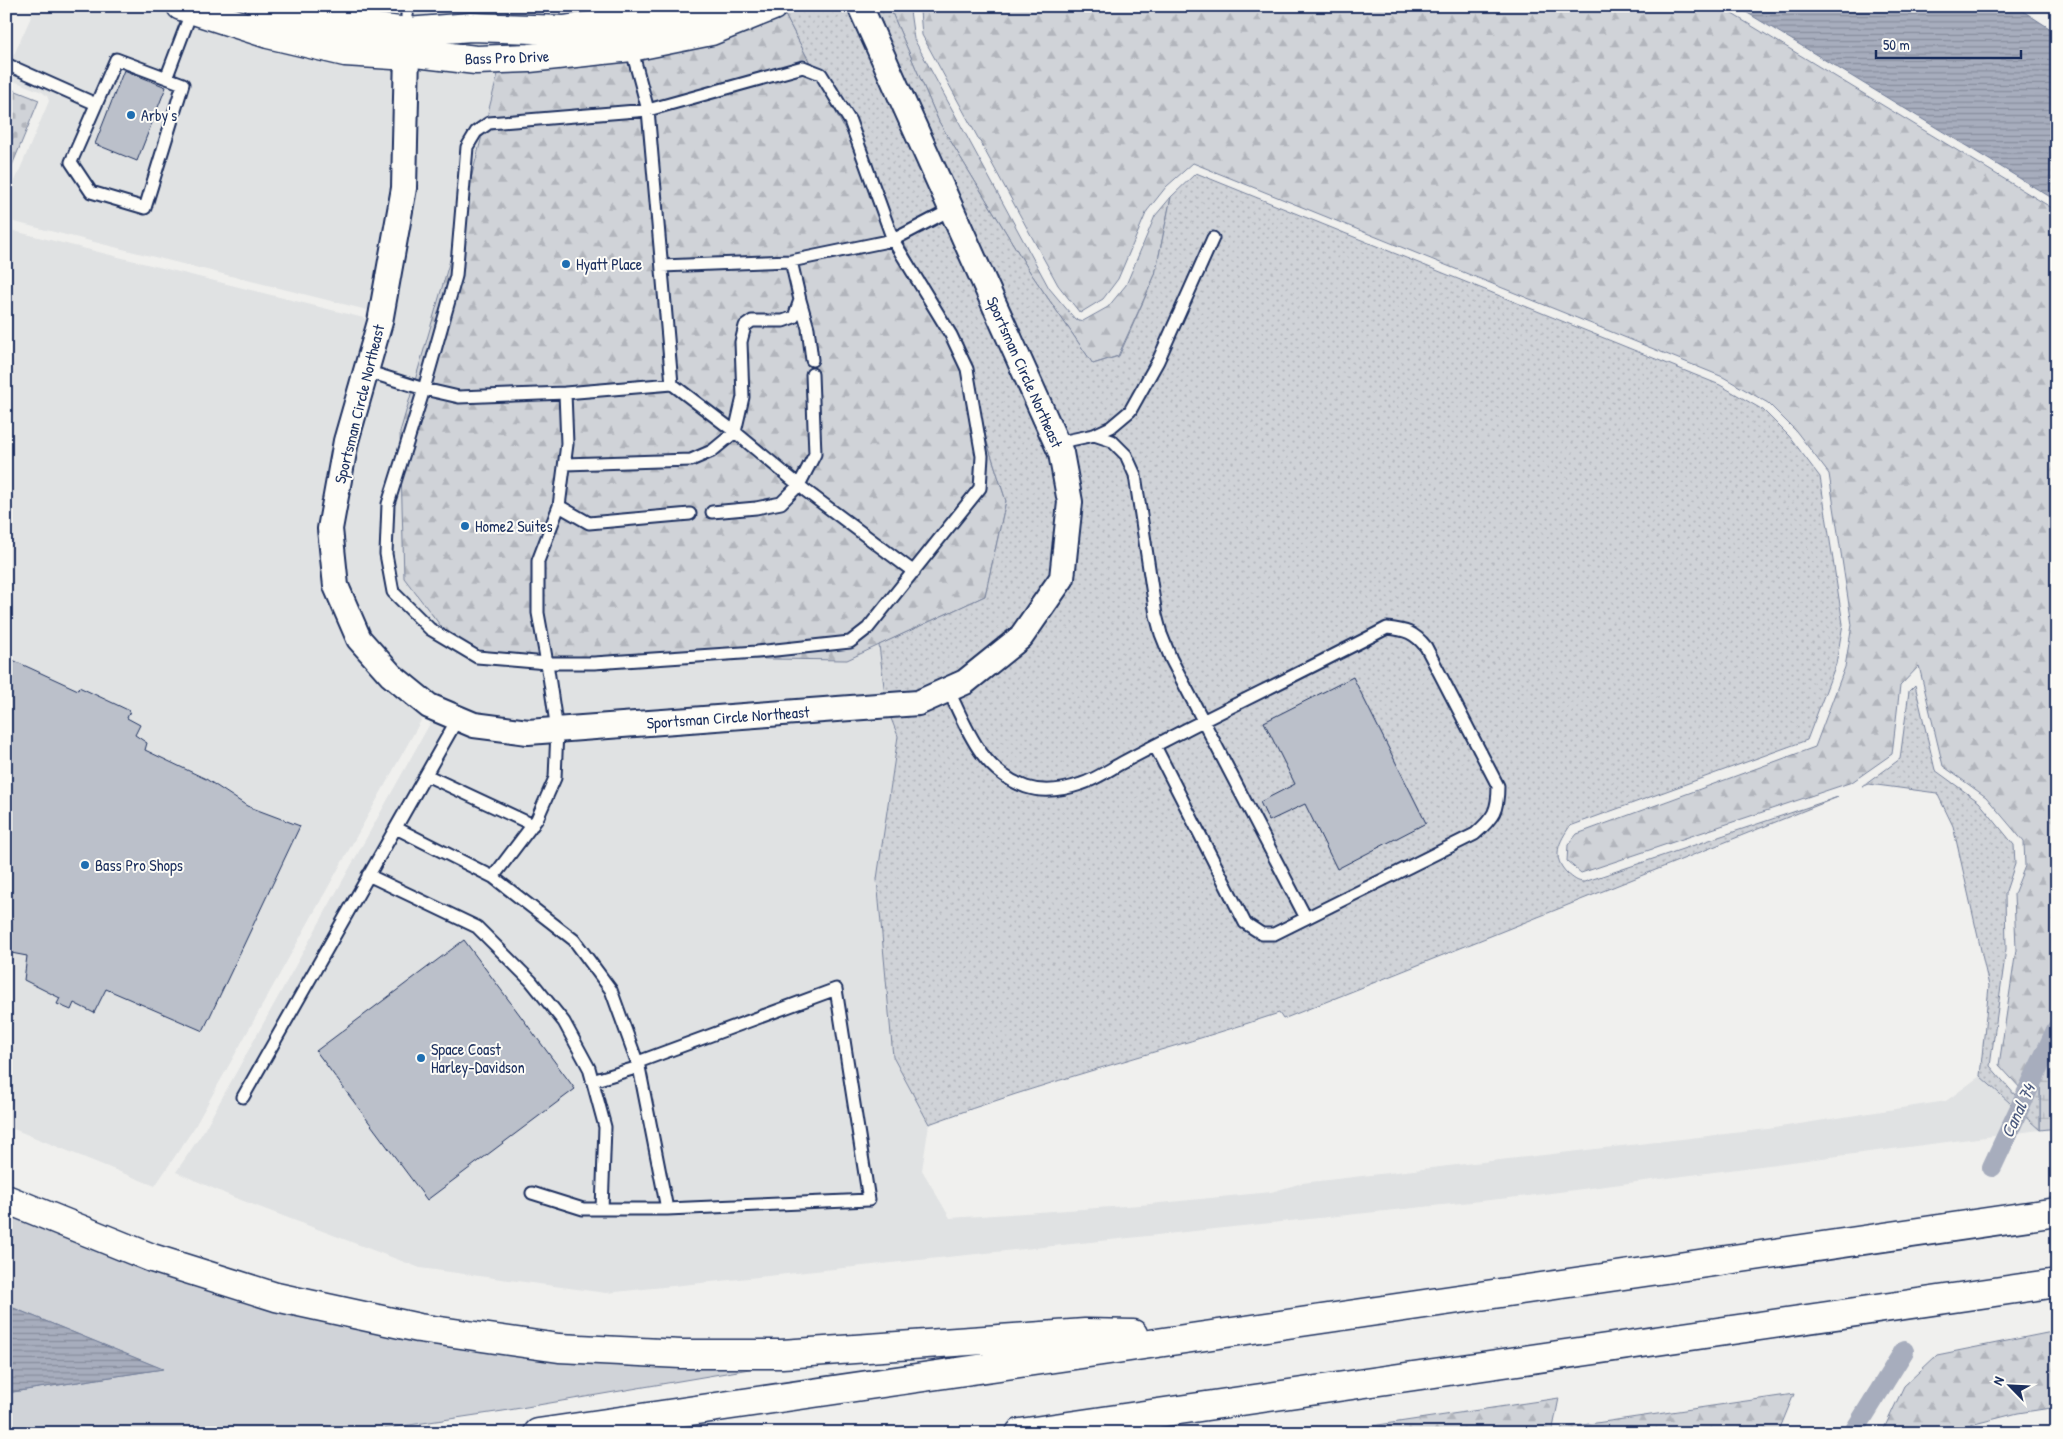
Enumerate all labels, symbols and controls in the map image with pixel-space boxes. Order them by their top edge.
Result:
scale bar [1876,28,2020,60]
text: 50 m [1883,34,1910,55]
street label: Bass Pro Drive [464,45,550,69]
place label: Arby's [141,104,177,126]
marker: Arby's [125,109,137,121]
place label: Hyatt Place [576,253,643,275]
marker: Hyatt Place [560,258,572,270]
street label: Sportsman Circle Northeast [982,293,1068,451]
street label: Sportsman Circle Northeast [329,322,390,486]
place label: Home2 Suites [475,515,553,537]
marker: Home2 Suites [459,520,471,532]
street label: Sportsman Circle Northeast [646,700,811,734]
place label: Bass Pro Shops [95,854,183,876]
marker: Bass Pro Shops [79,859,91,871]
place label: Space Coast Harley-Davidson [431,1038,525,1078]
marker: Space Coast Harley-Davidson [415,1052,427,1064]
water label: Canal 74 [1994,1078,2042,1142]
north arrow [1986,1362,2036,1412]
text: N [1987,1373,2008,1388]

